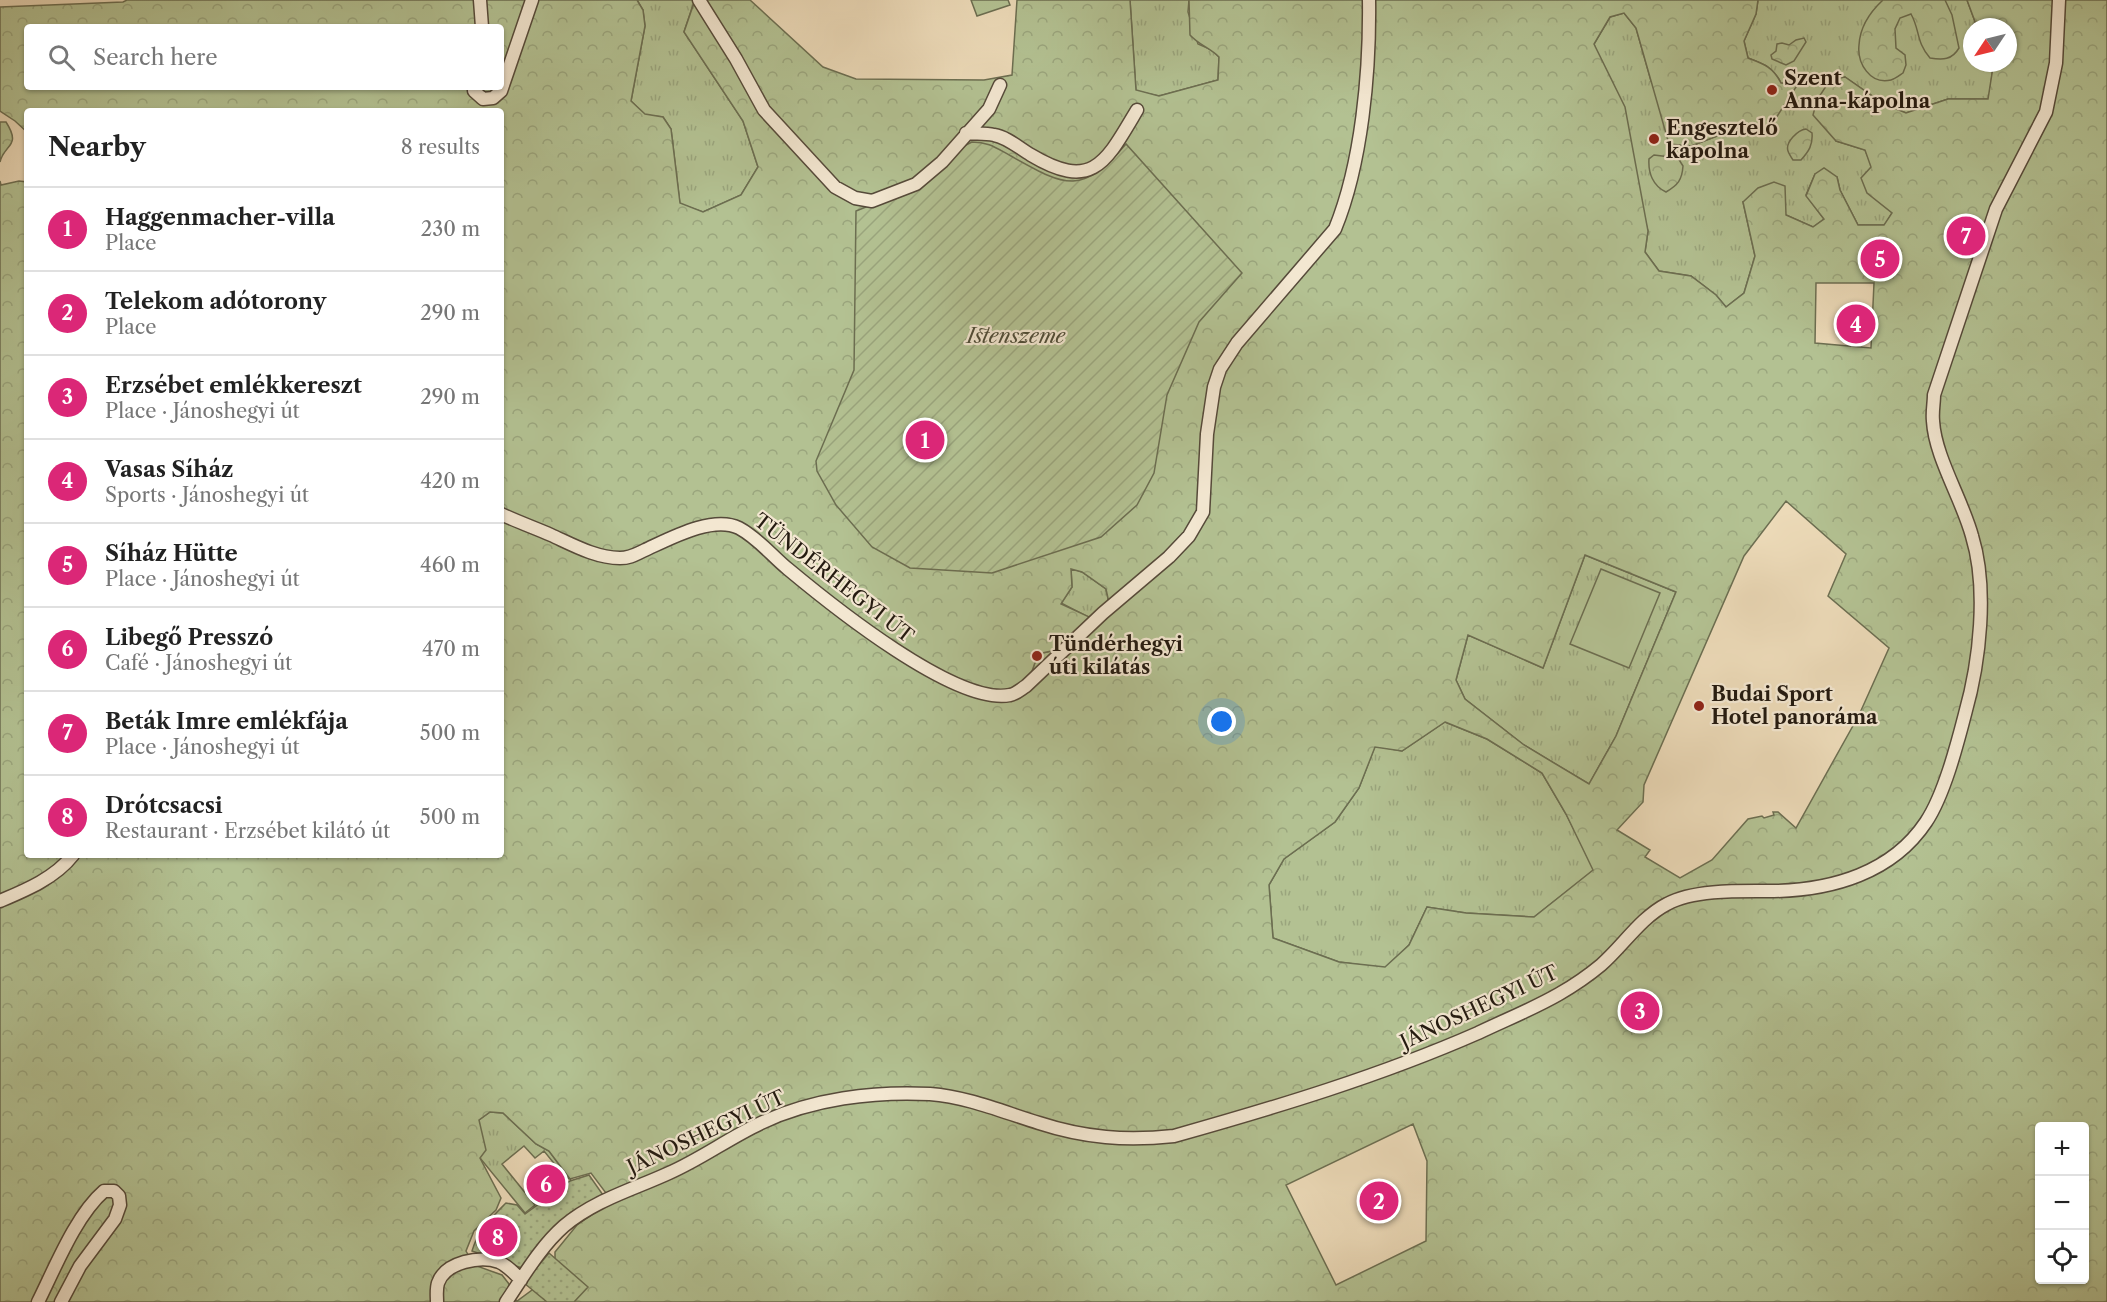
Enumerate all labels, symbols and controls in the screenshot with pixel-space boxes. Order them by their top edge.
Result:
north arrow [1963,18,2017,72]
search box [24,24,504,90]
icon: search [45,41,78,74]
text: Search here [93,44,218,71]
place label: Szent Anna-kápolna [1783,66,1931,113]
marker: Szent Anna-kápolna [1765,83,1779,97]
place label: Engesztelő kápolna [1666,116,1778,163]
text: Nearby [48,131,146,163]
marker: Engesztelő kápolna [1647,132,1661,146]
text: 8 results [401,135,480,159]
text: Haggenmacher-villa [105,204,335,231]
pin: 7 [1946,214,1986,258]
text: 1 [63,217,72,241]
text: 230 m [421,217,480,241]
text: Place [105,231,156,255]
pin: 5 [1860,236,1900,282]
text: Telekom adótorony [105,288,326,315]
text: 2 [62,301,73,325]
text: 290 m [420,301,480,325]
pin: 4 [1836,302,1876,346]
text: Place [105,315,156,339]
park label: Istenszeme [965,324,1067,348]
text: Erzsébet emlékkereszt [105,372,362,399]
text: 3 [62,385,73,409]
text: 290 m [420,385,480,409]
text: Place · Jánoshegyi út [105,399,299,423]
pin: 1 [906,418,944,462]
text: Vasas Síház [105,456,234,483]
text: 4 [62,469,73,493]
text: 420 m [420,469,480,493]
text: Sports · Jánoshegyi út [105,483,309,507]
street label: TÜNDÉRHEGYI ÚT [750,508,919,648]
text: Síház Hütte [105,540,238,567]
text: 5 [62,553,73,577]
text: 460 m [420,553,480,577]
text: Place · Jánoshegyi út [105,567,299,591]
text: Libegő Presszó [105,624,273,651]
place label: Tündérhegyi úti kilátás [1049,632,1183,679]
text: 6 [62,637,73,661]
text: 470 m [422,637,480,661]
marker: Tündérhegyi úti kilátás [1030,649,1044,663]
text: Café · Jánoshegyi út [105,651,292,675]
place label: Budai Sport Hotel panoráma [1711,682,1878,729]
marker: Budai Sport Hotel panoráma [1692,699,1706,713]
your location [1207,707,1236,736]
text: Beták Imre emlékfája [105,708,348,735]
text: 7 [62,721,73,745]
text: 500 m [420,721,480,745]
text: Place · Jánoshegyi út [105,735,299,759]
text: Drótcsacsi [105,792,223,819]
text: 8 [61,805,74,829]
text: 500 m [420,805,480,829]
text: Restaurant · Erzsébet kilátó út [105,819,390,843]
street label: JÁNOSHEGYI ÚT [1393,959,1562,1055]
pin: 3 [1620,988,1660,1034]
street label: JÁNOSHEGYI ÚT [620,1084,789,1180]
map controls [2035,1122,2089,1284]
button: + [2035,1122,2089,1176]
pin: 6 [526,1162,566,1206]
button: − [2035,1176,2089,1230]
pin: 2 [1360,1178,1398,1224]
pin: 8 [478,1214,518,1260]
button: locate [2035,1230,2089,1284]

